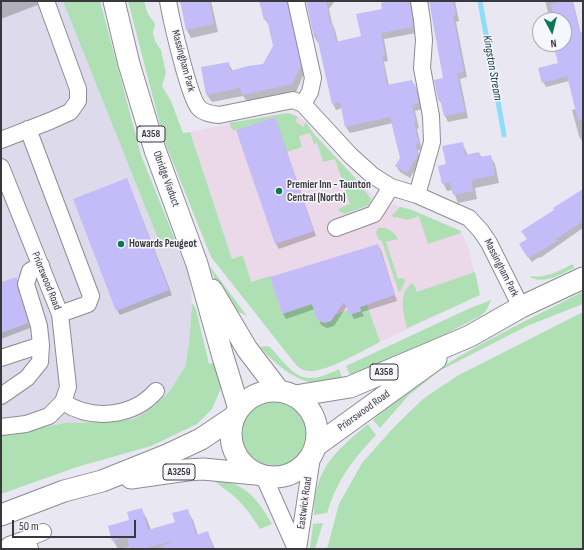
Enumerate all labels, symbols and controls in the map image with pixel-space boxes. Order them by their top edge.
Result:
north arrow [532,12,572,52]
street label: Massingham Park [168,29,198,93]
water label: Kingston Stream [479,34,505,102]
text: N [550,37,557,50]
road number: A358 [137,126,165,142]
street label: Obridge Viaduct [150,149,182,209]
place label: Premier Inn - Taunton Central (North) [287,178,371,204]
marker: Premier Inn - Taunton Central (North) [274,186,284,196]
place label: Howards Peugeot [129,237,197,251]
street label: Massingham Park [481,237,521,299]
marker: Howards Peugeot [116,239,126,249]
street label: Priorswood Road [28,250,64,312]
road number: A358 [370,364,398,380]
street label: Priorswood Road [335,388,393,434]
road number: A3259 [163,464,195,480]
street label: Eastwick Road [295,476,315,530]
scale bar [14,512,138,538]
text: 50 m [19,519,39,534]

